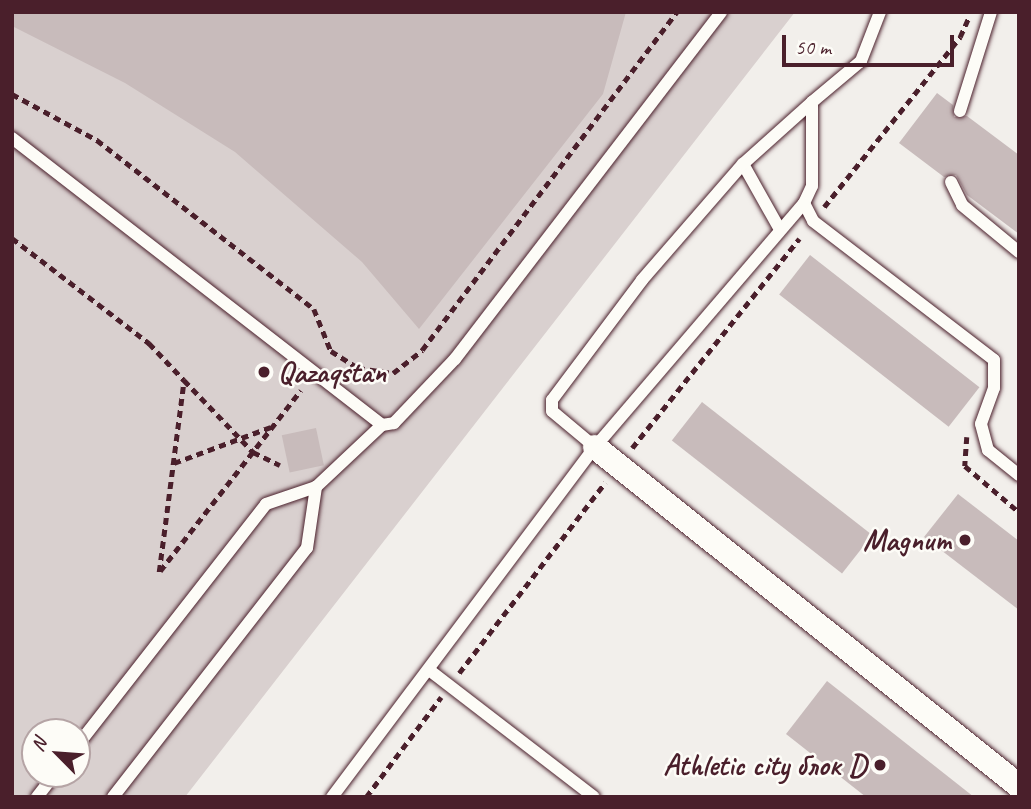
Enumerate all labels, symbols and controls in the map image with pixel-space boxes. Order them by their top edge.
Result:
scale bar [786,21,958,65]
text: 50 m [795,34,831,60]
place label: Qazaqstan [278,354,386,390]
marker: Qazaqstan [256,364,272,380]
place label: Magnum [863,522,951,558]
marker: Magnum [957,532,973,548]
north arrow [21,718,91,788]
text: N [25,735,52,755]
place label: Athletic city блок D [664,747,866,783]
marker: Athletic city блок D [872,757,888,773]

